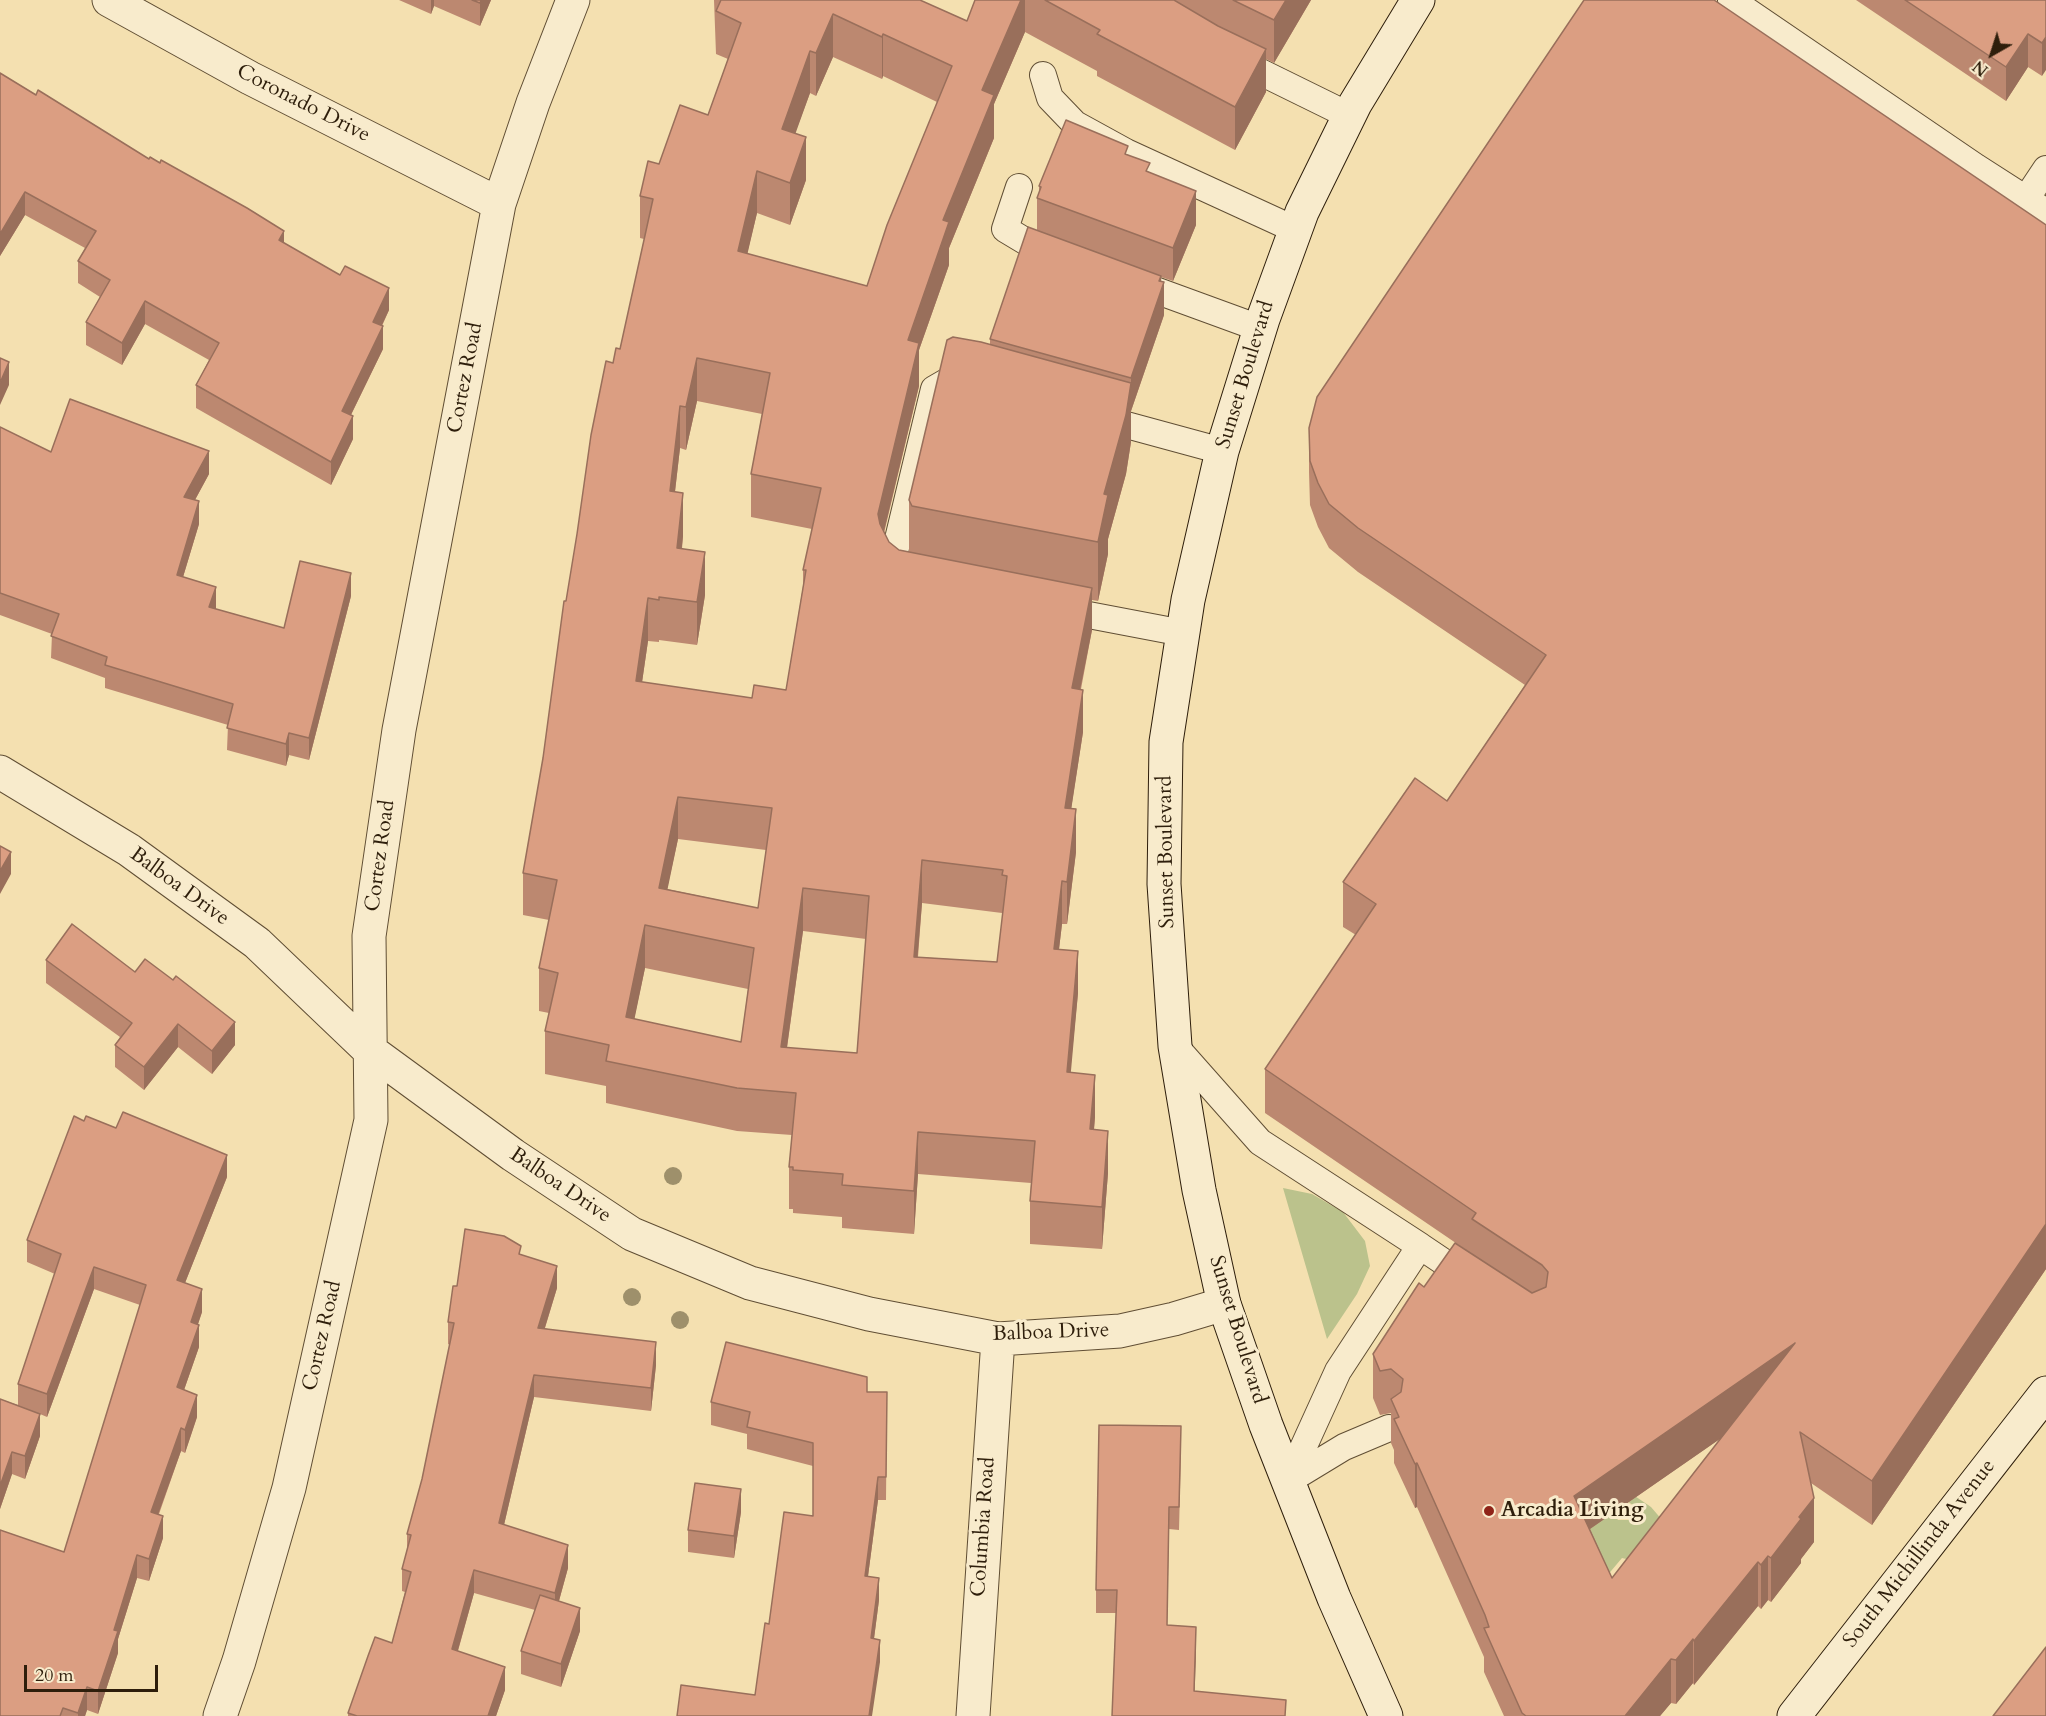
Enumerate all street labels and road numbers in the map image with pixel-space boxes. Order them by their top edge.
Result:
street label: Coronado Drive [232,60,374,148]
street label: Sunset Boulevard [1212,298,1280,452]
street label: Cortez Road [443,320,489,436]
street label: Sunset Boulevard [1153,775,1181,929]
street label: Cortez Road [361,799,401,913]
street label: Balboa Drive [124,842,234,932]
street label: Balboa Drive [505,1143,615,1229]
street label: Sunset Boulevard [1203,1253,1271,1407]
street label: Cortez Road [298,1278,348,1394]
street label: Balboa Drive [992,1318,1110,1348]
street label: South Michillinda Avenue [1839,1455,2001,1653]
street label: Columbia Road [967,1456,1001,1598]

